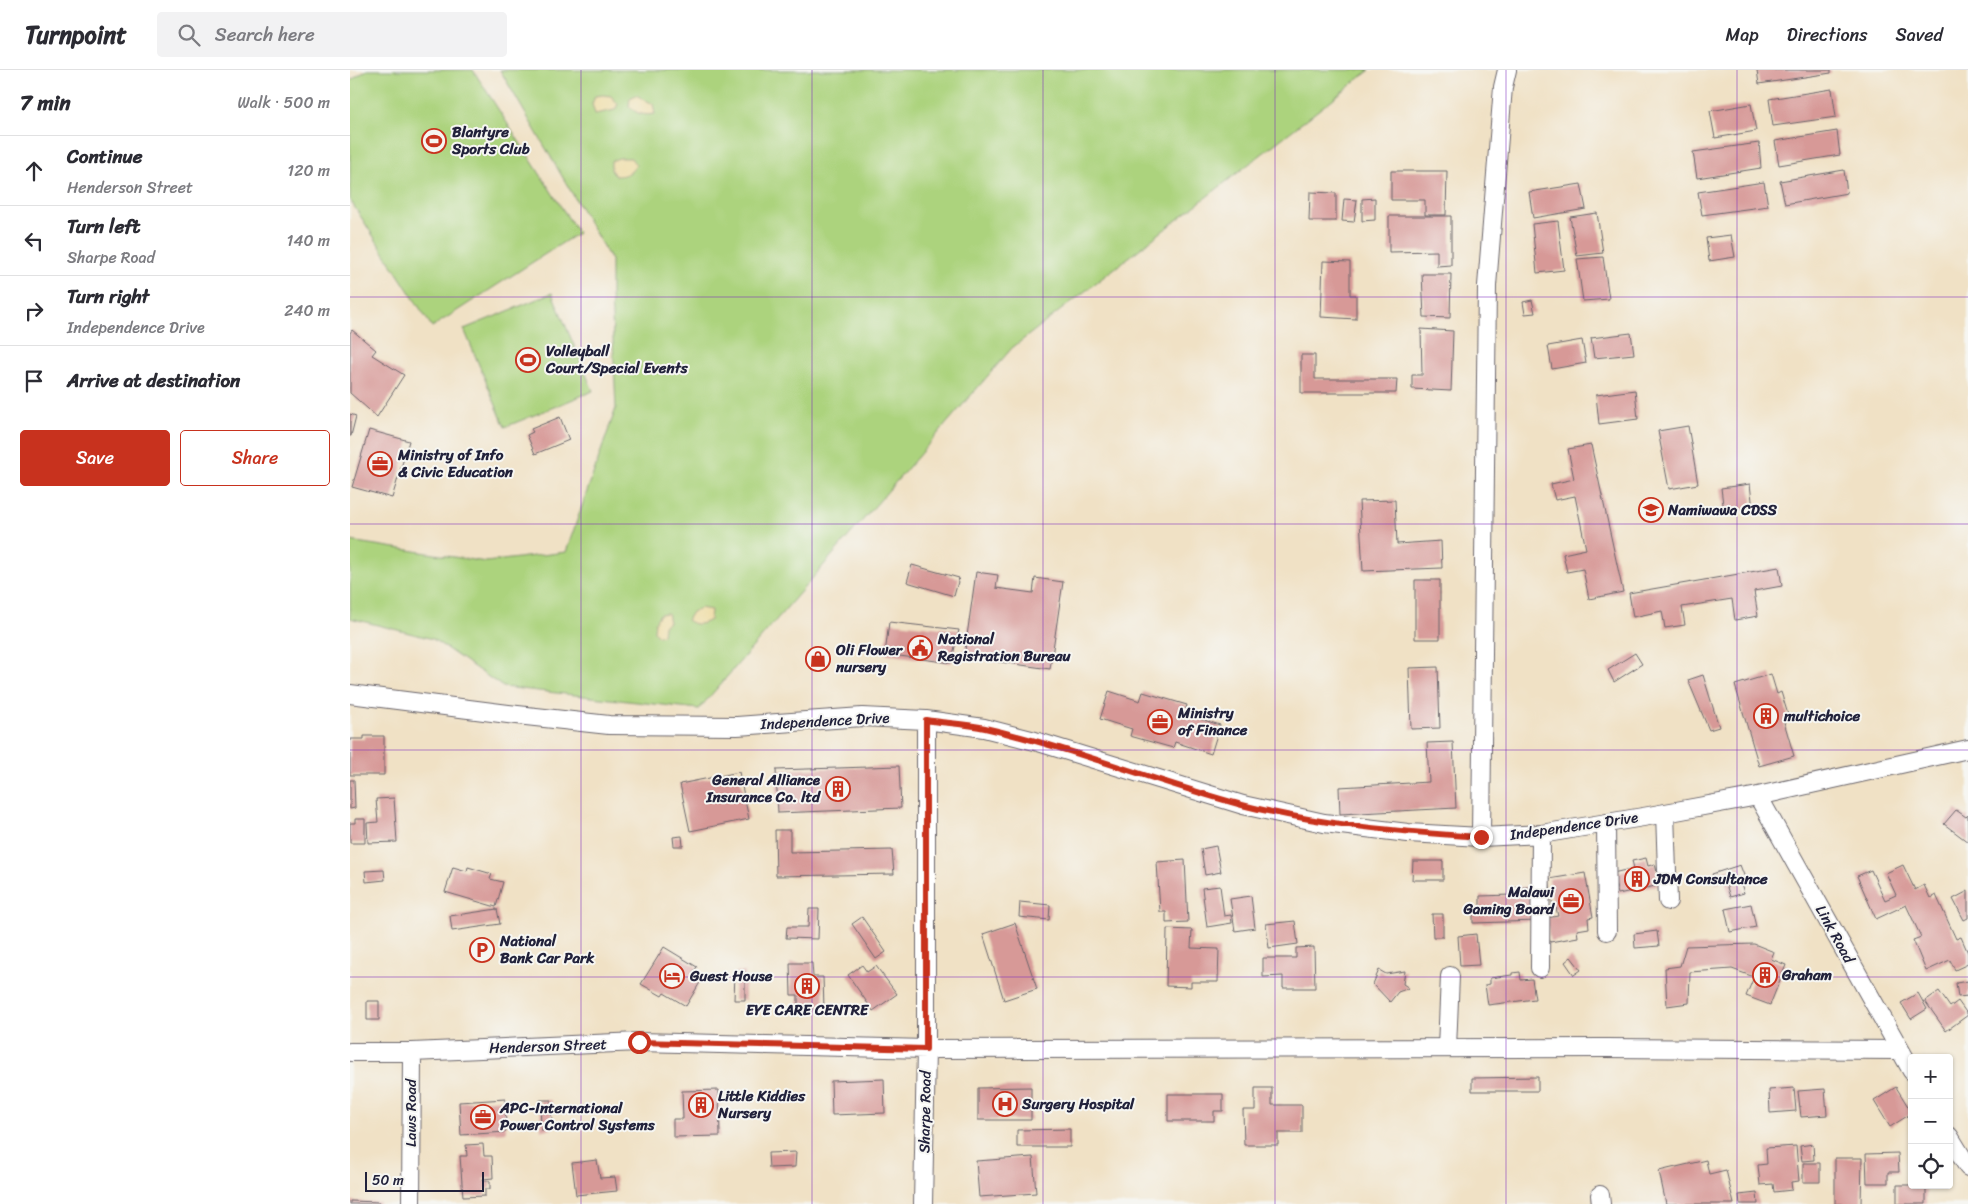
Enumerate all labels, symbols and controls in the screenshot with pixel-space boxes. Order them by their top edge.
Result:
search box [157,12,507,57]
text: Turnpoint [25,14,127,56]
text: Search here [215,18,315,51]
text: Map [1726,19,1759,51]
text: Directions [1787,19,1868,51]
text: Saved [1896,19,1943,51]
icon: search [175,21,203,49]
text: 7 min [20,84,71,122]
text: Walk · 500 m [238,88,330,117]
place label: Blantyre Sports Club [451,119,530,162]
sports icon: Blantyre Sports Club [421,128,447,154]
text: Continue [67,140,143,173]
text: 120 m [287,156,330,185]
icon: ahead [20,157,48,185]
text: Henderson Street [67,173,193,202]
text: Turn left [67,210,140,243]
text: 140 m [287,226,330,255]
icon: left [20,227,48,255]
text: Sharpe Road [67,243,155,272]
text: Turn right [67,280,149,313]
text: 240 m [284,296,330,325]
icon: right [20,297,48,325]
text: Independence Drive [67,313,205,342]
place label: Volleyball Court/Special Events [545,338,689,381]
sports icon: Volleyball Court/Special Events [515,347,541,373]
text: Arrive at destination [67,364,240,397]
icon: arrive [20,367,48,395]
button: Save [20,430,170,486]
button: Share [180,430,330,486]
place label: Ministry of Info & Civic Education [397,442,514,485]
office icon: Ministry of Info & Civic Education [367,451,393,477]
school or university icon: Namiwawa CDSS [1638,497,1664,523]
place label: Namiwawa CDSS [1667,497,1778,523]
place label: National Registration Bureau [937,626,1071,669]
public building icon: National Registration Bureau [907,635,933,661]
place label: Oli Flower nursery [835,637,904,680]
shop icon: Oli Flower nursery [805,646,831,672]
place label: Ministry of Finance [1177,700,1248,743]
building icon: multichoice [1753,703,1779,729]
place label: multichoice [1783,703,1860,729]
street label: Independence Drive [759,705,890,737]
office icon: Ministry of Finance [1147,709,1173,735]
place label: General Alliance Insurance Co. ltd [706,767,822,810]
building icon: General Alliance Insurance Co. ltd [825,776,851,802]
street label: Independence Drive [1507,804,1640,848]
route end [1470,826,1493,849]
building icon: JDM Consultance [1624,866,1650,892]
place label: JDM Consultance [1653,866,1768,892]
place label: Malawi Gaming Board [1462,879,1555,922]
office icon: Malawi Gaming Board [1558,888,1584,914]
street label: Link Road [1808,900,1862,969]
place label: National Bank Car Park [499,928,595,971]
parking icon: National Bank Car Park [469,937,495,963]
building icon: Graham [1752,962,1778,988]
place label: Graham [1781,962,1832,988]
hotel icon: Guest House [659,963,685,989]
place label: Guest House [689,963,773,989]
building icon: EYE CARE CENTRE [794,973,820,999]
place label: EYE CARE CENTRE [746,997,870,1023]
street label: Henderson Street [489,1031,608,1061]
route start [628,1031,651,1054]
map controls [1908,1054,1953,1189]
button: + [1908,1054,1953,1099]
street label: Sharpe Road [911,1069,939,1153]
street label: Laws Road [398,1078,424,1147]
place label: Little Kiddies Nursery [717,1083,806,1126]
hospital icon: Surgery Hospital [992,1091,1018,1117]
place label: Surgery Hospital [1021,1091,1135,1117]
building icon: Little Kiddies Nursery [688,1092,714,1118]
place label: APC-International Power Control Systems [499,1095,656,1138]
button: − [1908,1099,1953,1144]
office icon: APC-International Power Control Systems [470,1104,496,1130]
button: locate [1908,1144,1953,1189]
text: 50 m [372,1168,404,1193]
scale bar [365,1169,484,1192]

